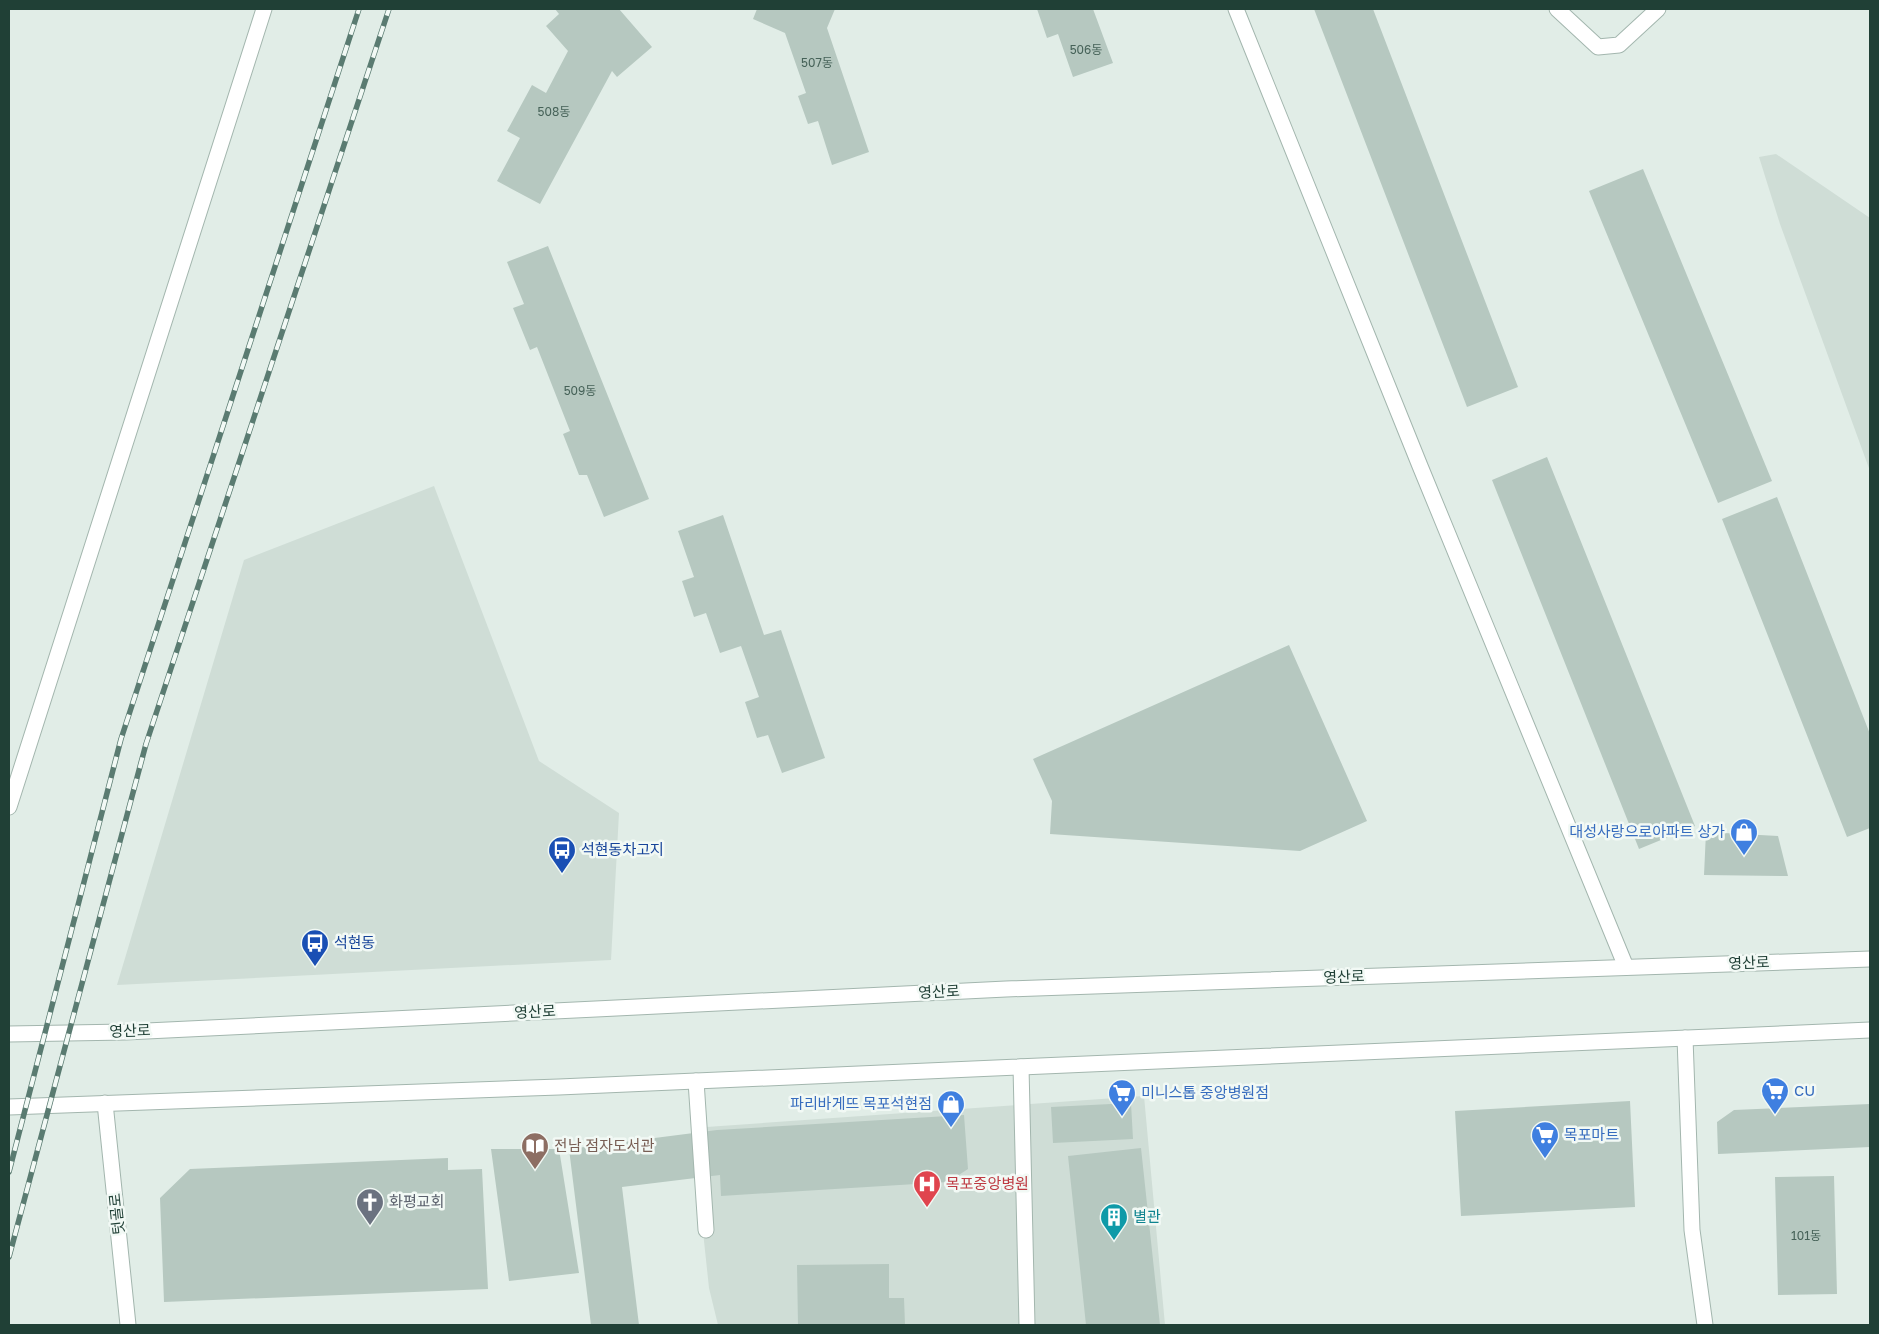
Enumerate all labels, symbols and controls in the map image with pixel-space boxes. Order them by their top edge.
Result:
house number: 506동 [1070,42,1102,57]
house number: 507동 [801,55,833,70]
house number: 508동 [538,104,570,119]
house number: 509동 [564,383,596,398]
shop icon: 대성사랑으로아파트 상가 [1729,817,1759,856]
place label: 대성사랑으로아파트 상가 [1569,822,1725,840]
bus stop icon: 석현동차고지 [547,835,577,874]
place label: 석현동차고지 [581,840,664,858]
bus stop icon: 석현동 [300,928,330,967]
place label: 석현동 [334,933,375,951]
street label: 영산로 [1728,952,1770,972]
street label: 영산로 [1323,966,1365,986]
street label: 영산로 [918,981,960,1001]
street label: 영산로 [514,1001,556,1021]
street label: 영산로 [109,1020,151,1040]
supermarket icon: CU [1760,1076,1790,1115]
supermarket icon: 미니스톱 중앙병원점 [1107,1078,1137,1117]
place label: CU [1794,1081,1815,1099]
place label: 미니스톱 중앙병원점 [1141,1083,1269,1101]
shop icon: 파리바게뜨 목포석현점 [936,1089,966,1128]
place label: 파리바게뜨 목포석현점 [790,1094,932,1112]
supermarket icon: 목포마트 [1530,1120,1560,1159]
place label: 목포마트 [1564,1125,1619,1143]
library icon: 전남 점자도서관 [520,1131,550,1170]
place label: 전남 점자도서관 [554,1136,655,1154]
hospital icon: 목포중앙병원 [912,1169,942,1208]
place label: 목포중앙병원 [946,1174,1029,1192]
church icon: 화평교회 [355,1187,385,1226]
place label: 화평교회 [389,1192,444,1210]
street label: 텃골로 [105,1193,127,1236]
building icon: 별관 [1099,1202,1129,1241]
place label: 별관 [1133,1207,1161,1225]
house number: 101동 [1791,1228,1821,1243]

